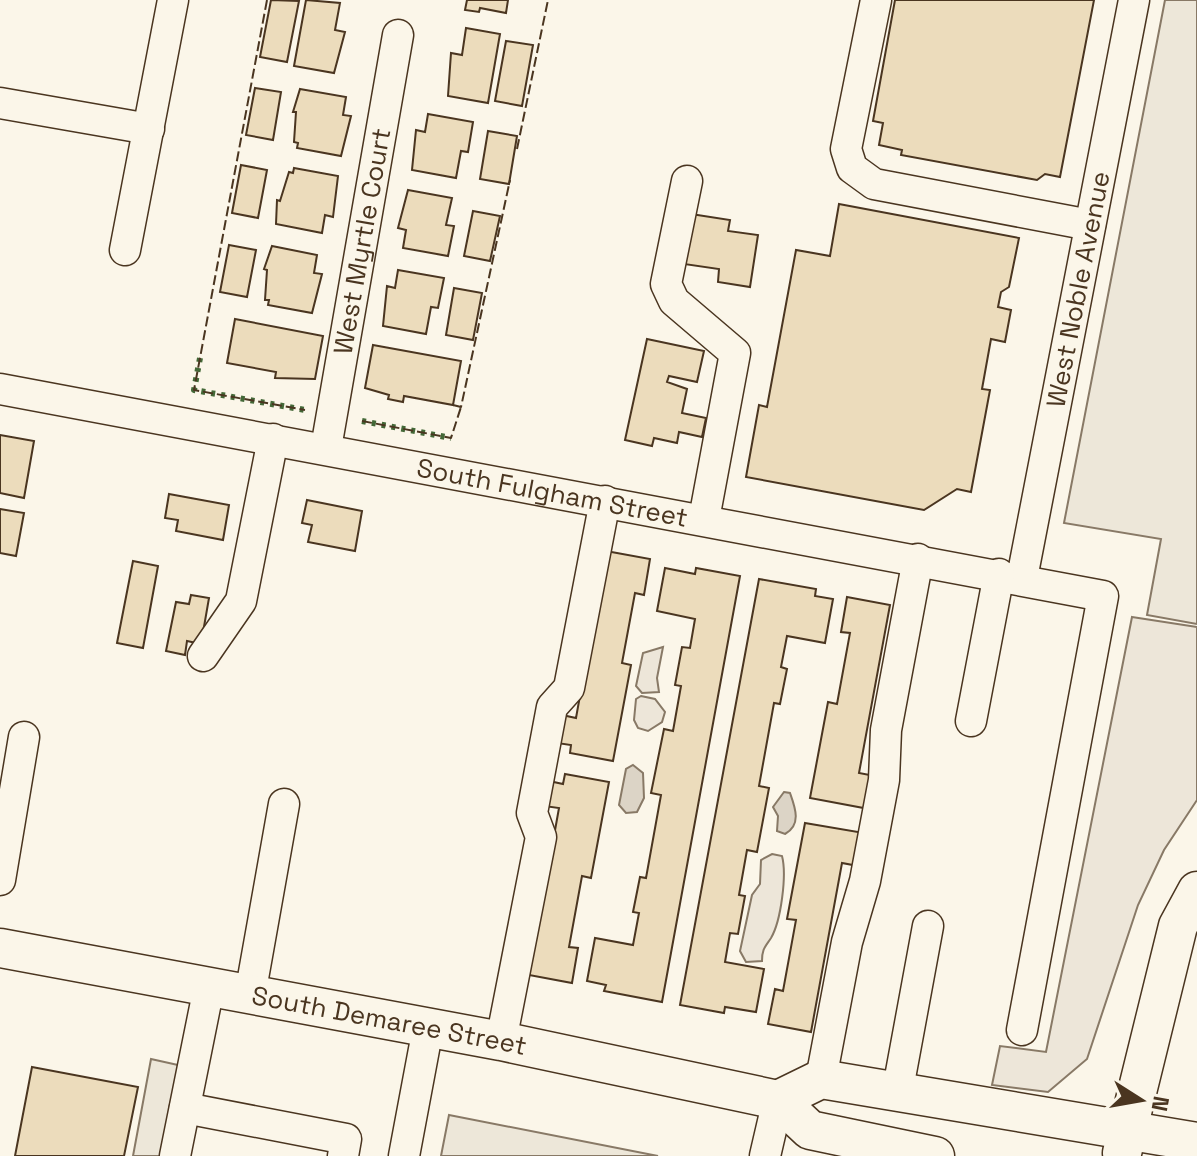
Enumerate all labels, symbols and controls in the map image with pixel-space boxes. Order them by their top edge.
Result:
street label: West Myrtle Court [326,125,398,357]
street label: West Noble Avenue [1038,168,1117,410]
street label: South Fulgham Street [414,451,691,535]
street label: South Demaree Street [249,978,530,1063]
north arrow [1101,1060,1181,1140]
text: N [1145,1094,1176,1114]

